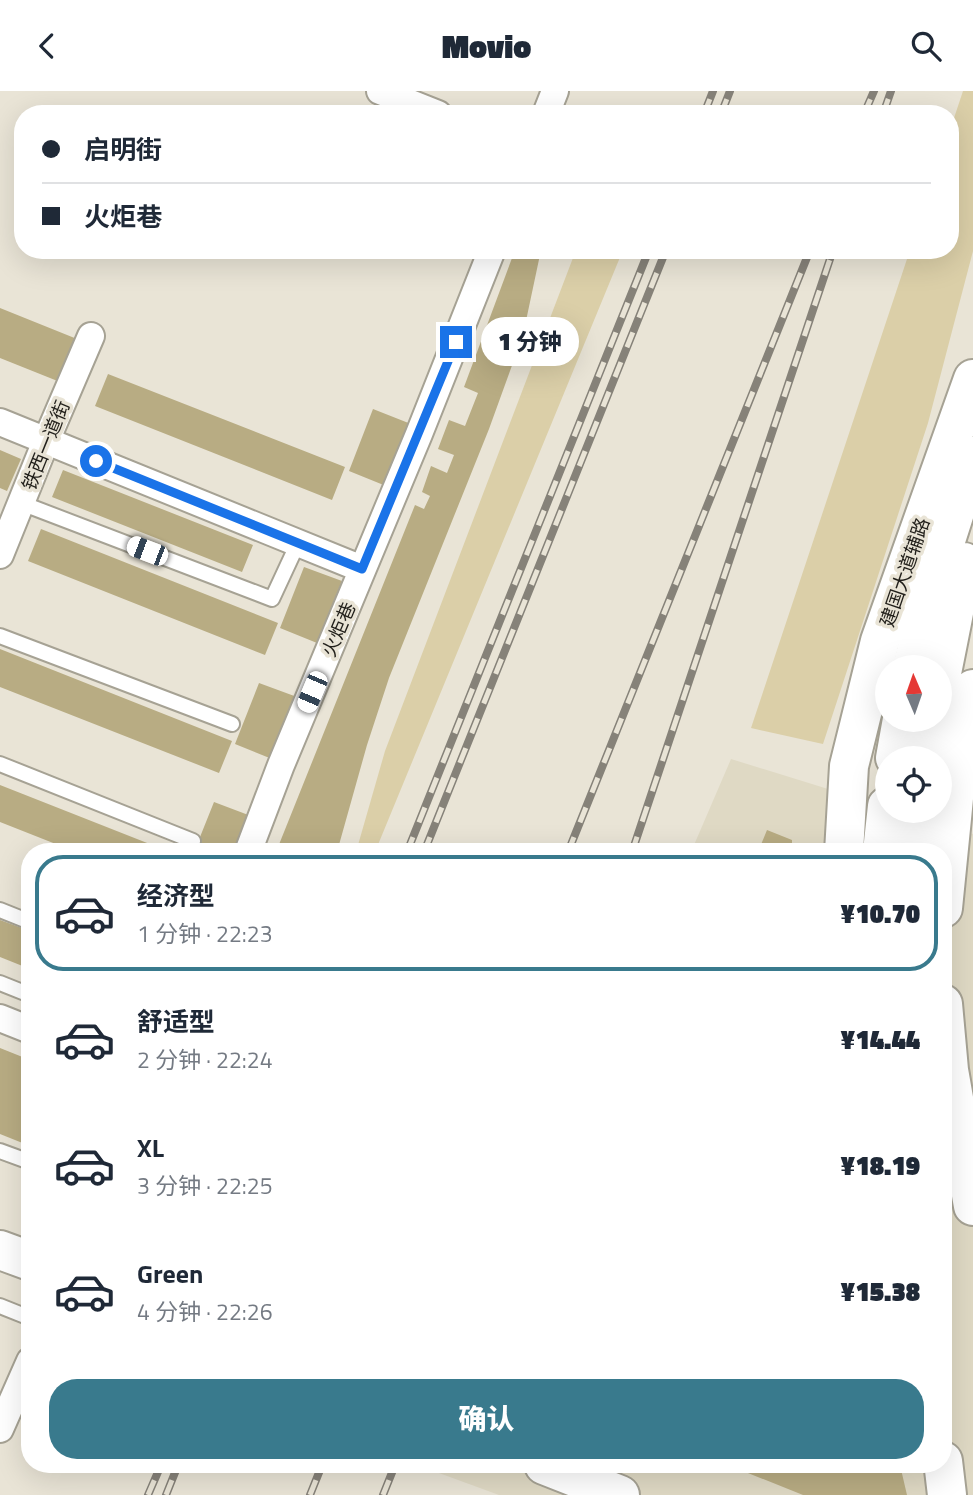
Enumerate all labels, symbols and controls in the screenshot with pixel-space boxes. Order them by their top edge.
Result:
text: Movio [442,22,531,70]
icon: back [28,27,66,65]
icon: search [907,27,945,65]
text: 启明街 [84,130,162,169]
text: 火炬巷 [84,197,162,236]
callout: 1 分钟 [480,317,578,367]
text: 1 分钟 [498,324,562,359]
route end [440,326,472,358]
street label: 铁西一道街 [14,396,76,494]
route start [80,445,112,477]
street label: 建国大道辅路 [872,513,936,631]
car [124,534,171,568]
street label: 火炬巷 [314,597,362,661]
north arrow [875,655,952,731]
map controls [875,655,952,823]
car [295,669,330,715]
button: locate [875,746,952,823]
text: 经济型 [137,876,215,915]
icon: car [53,882,116,945]
text: ¥10.70 [840,894,920,933]
text: 1 分钟 · 22:23 [137,916,273,951]
text: 舒适型 [137,1002,215,1041]
icon: car [53,1008,116,1071]
text: ¥14.44 [840,1020,920,1059]
text: 2 分钟 · 22:24 [137,1042,273,1077]
text: XL [137,1128,164,1167]
icon: car [53,1134,116,1197]
text: ¥18.19 [840,1146,920,1185]
text: 3 分钟 · 22:25 [137,1168,273,1203]
text: Green [137,1254,203,1293]
icon: car [53,1260,116,1323]
text: ¥15.38 [840,1272,920,1311]
text: 4 分钟 · 22:26 [137,1294,273,1329]
button: 确认 [49,1379,924,1459]

